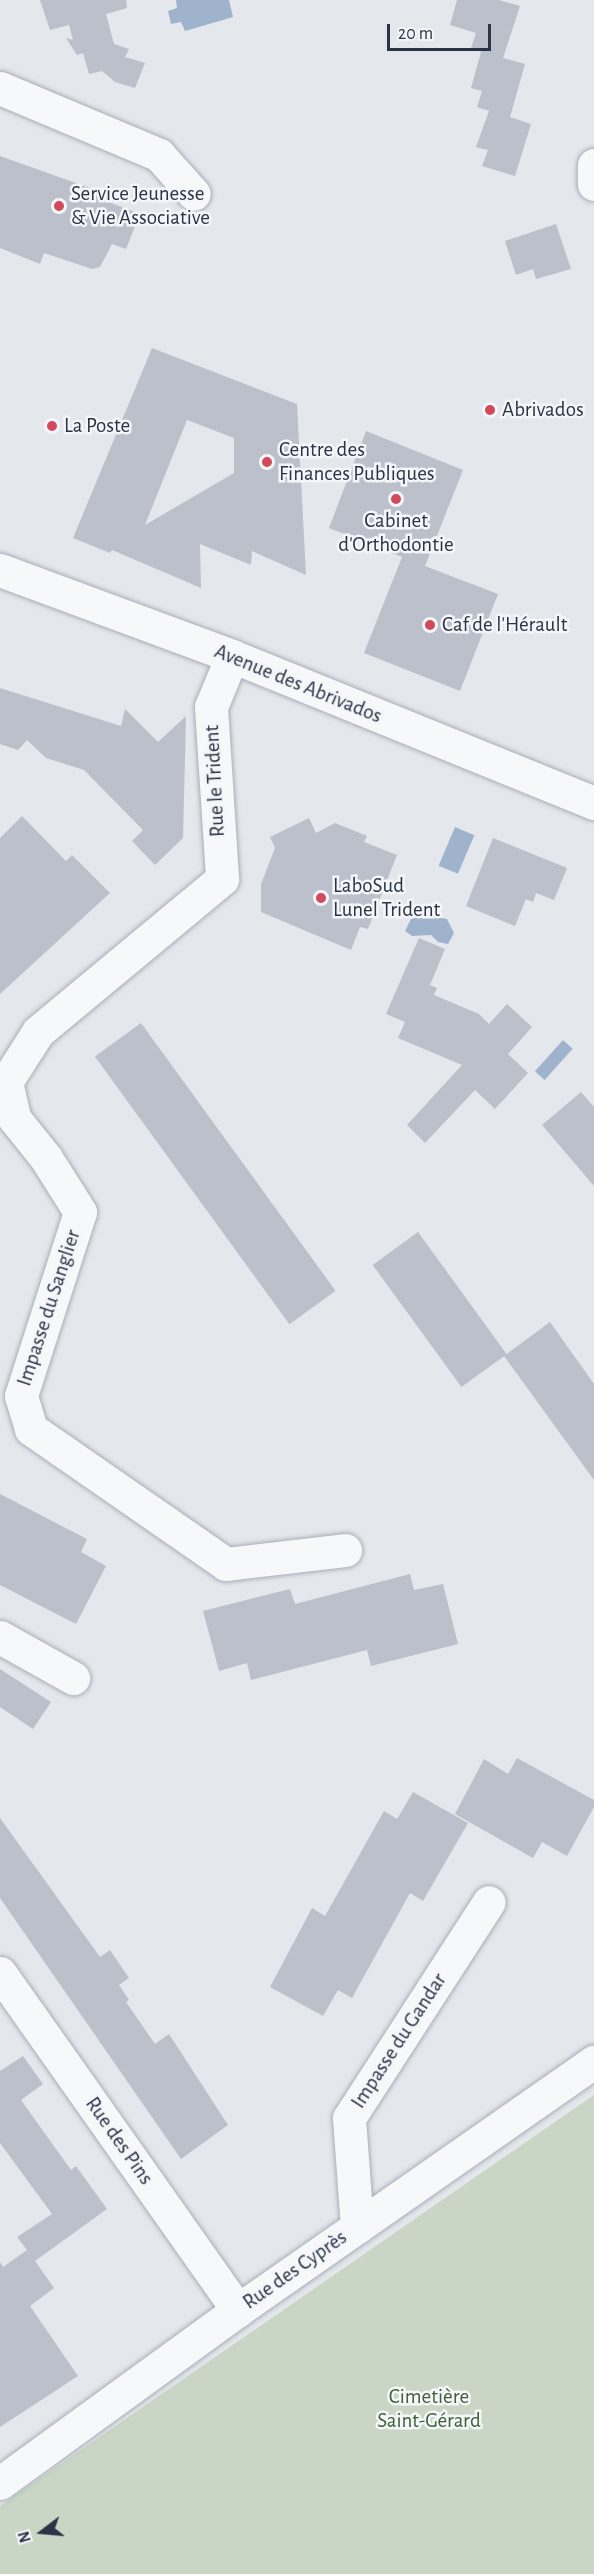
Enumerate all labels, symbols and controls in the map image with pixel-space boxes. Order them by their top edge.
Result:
scale bar [390,12,494,50]
text: 20 m [398,25,433,43]
place label: Service Jeunesse & Vie Associative [71,181,210,231]
marker: Service Jeunesse & Vie Associative [52,199,66,213]
place label: Abrivados [502,397,584,423]
marker: Abrivados [483,403,497,417]
place label: La Poste [64,413,130,439]
marker: La Poste [45,419,59,433]
place label: Centre des Finances Publiques [279,437,435,487]
marker: Centre des Finances Publiques [260,455,274,469]
marker: Cabinet d'Orthodontie [389,492,403,506]
place label: Cabinet d'Orthodontie [338,508,454,558]
place label: Caf de l'Hérault [442,612,567,638]
marker: Caf de l'Hérault [423,618,437,632]
street label: Avenue des Abrivados [211,639,385,729]
street label: Rue le Trident [199,724,231,838]
place label: LaboSud Lunel Trident [333,873,440,923]
marker: LaboSud Lunel Trident [314,891,328,905]
street label: Impasse du Sanglier [12,1227,86,1389]
street label: Impasse du Gandar [346,1969,452,2113]
street label: Rue des Pins [80,2092,158,2190]
street label: Rue des Cyprès [238,2225,352,2315]
park label: Cimetière Saint-Gérard [377,2384,481,2434]
north arrow [12,2502,72,2562]
text: N [15,2529,34,2545]

